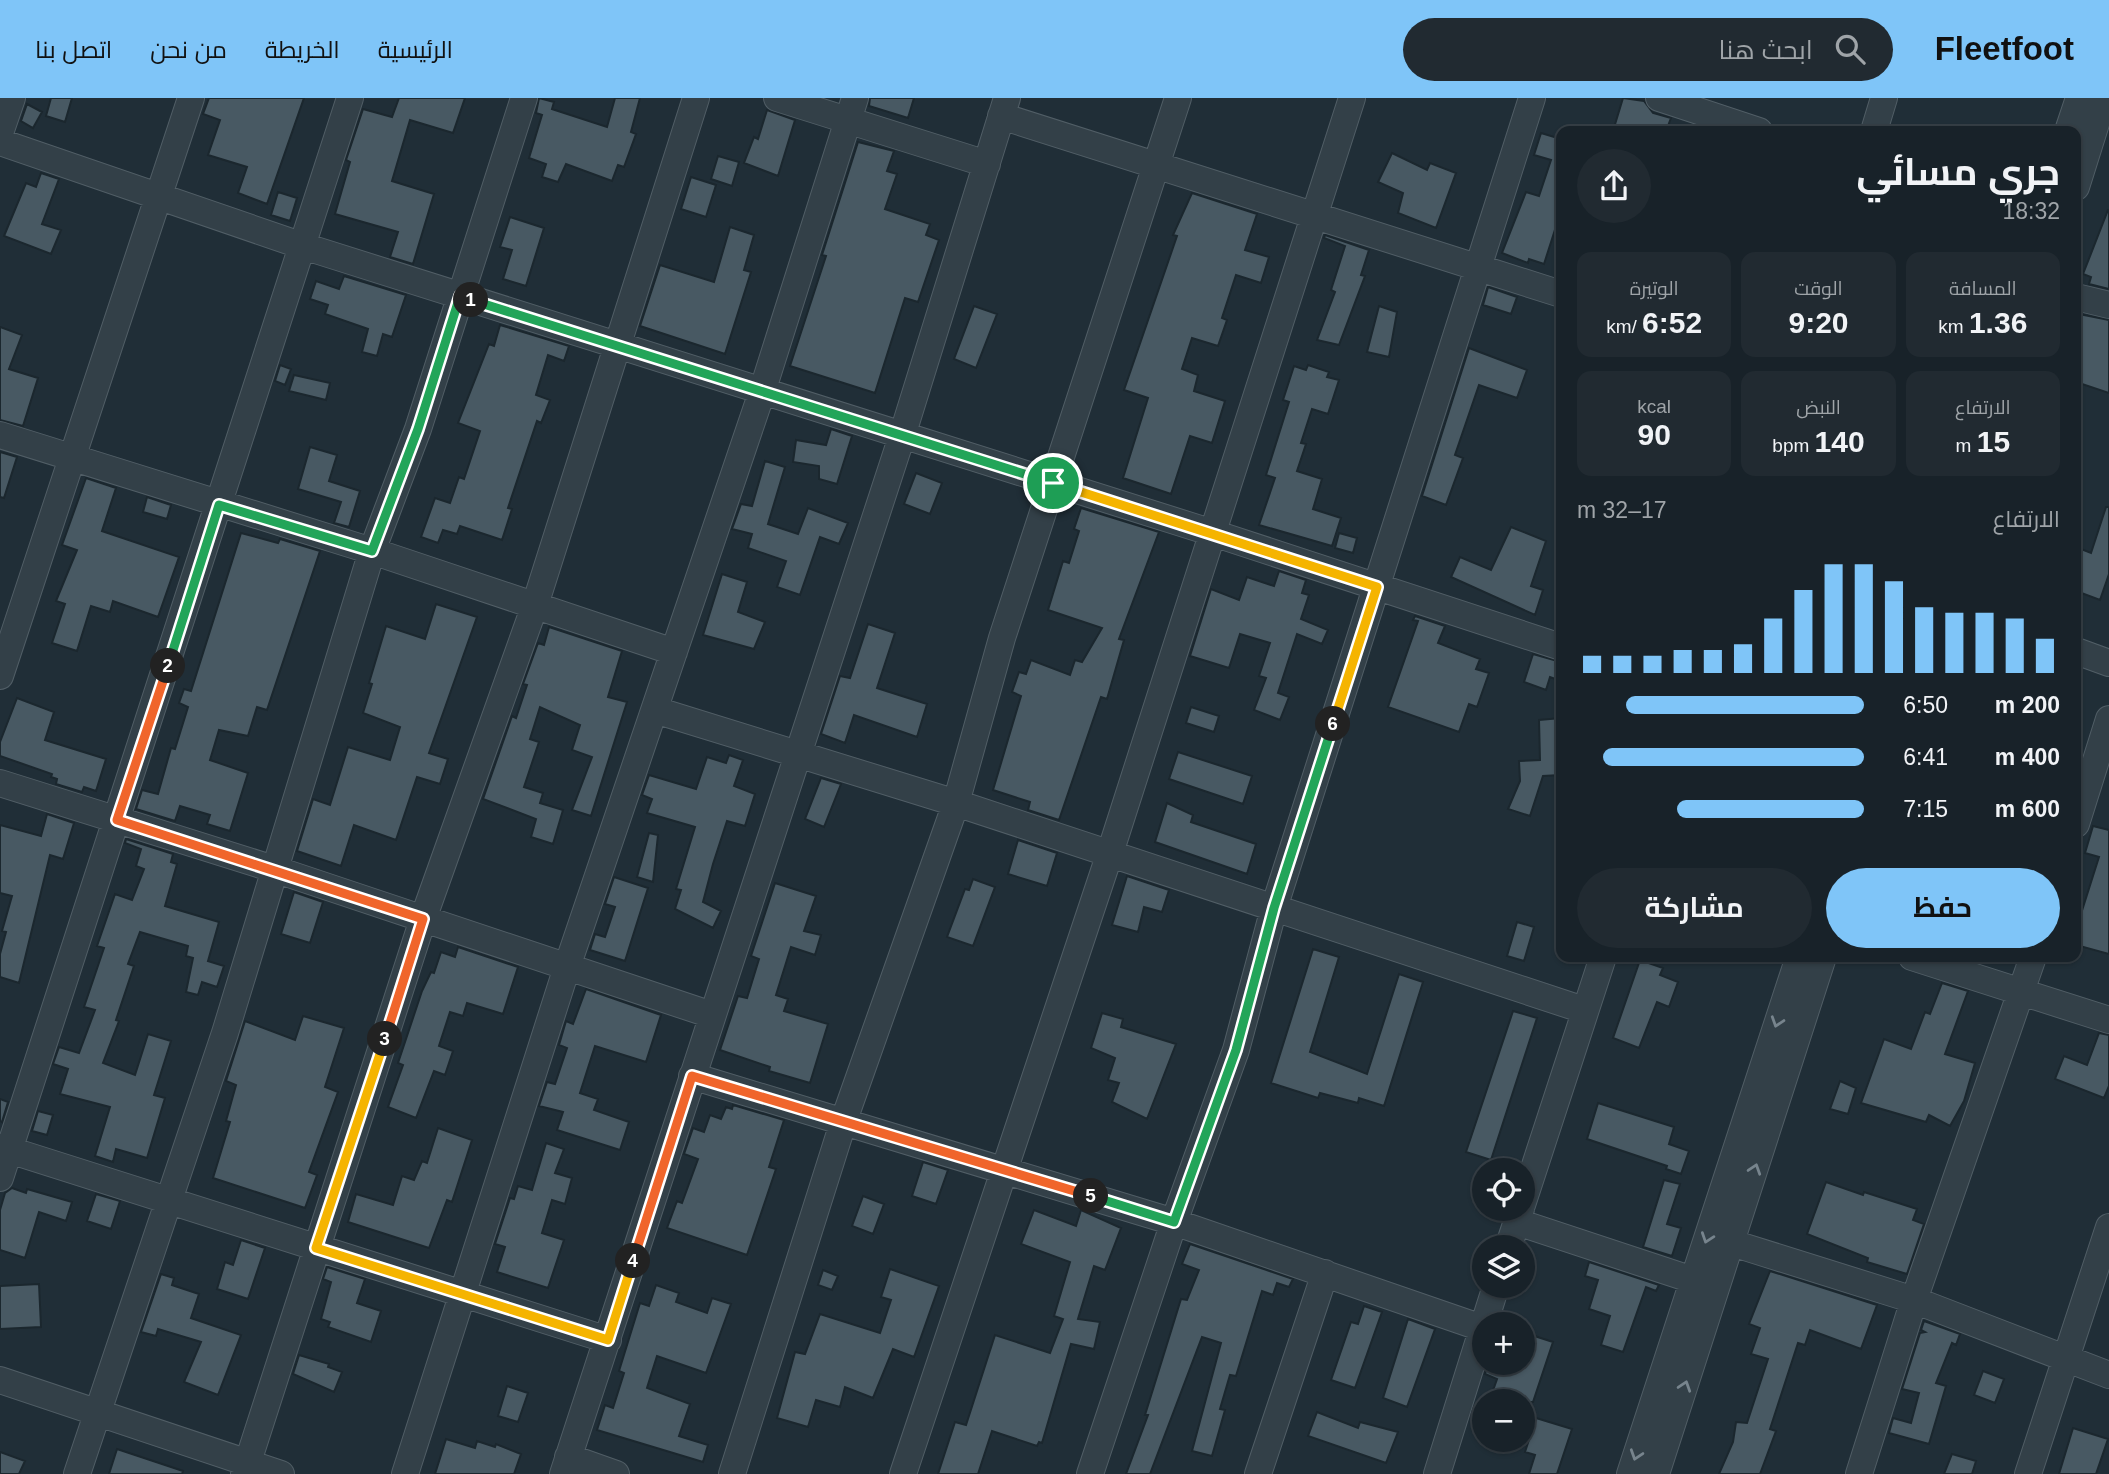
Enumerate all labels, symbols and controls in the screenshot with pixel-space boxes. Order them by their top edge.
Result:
search box [1403,18,1893,81]
icon: search [1831,30,1869,68]
text: Fleetfoot [1935,30,2074,67]
text: ابحث هنا [1719,35,1813,65]
text: اتصل بنا [35,36,112,63]
text: من نحن [150,36,227,63]
text: الخريطة [265,36,340,63]
text: الرئيسية [378,36,453,63]
button: share [1577,149,1651,223]
text: جري مسائي [1856,151,2060,193]
text: 18:32 [2002,198,2060,224]
text: الوتيرة [1630,278,1679,299]
text: الوقت [1794,278,1843,299]
text: المسافة [1949,278,2017,299]
pin: 1 [454,282,489,318]
text: 1 [465,289,476,310]
text: 6:52 [1642,306,1702,339]
text: 9:20 [1788,306,1849,339]
text: 1.36 [1969,306,2027,339]
text: /km [1606,316,1642,337]
text: km [1938,316,1969,337]
text: kcal [1637,396,1671,417]
text: النبض [1796,397,1841,418]
text: الارتفاع [1955,397,2011,418]
text: 90 [1637,418,1671,451]
text: 140 [1815,425,1865,458]
text: 15 [1977,425,2010,458]
text: bpm [1772,435,1815,456]
text: m [1956,435,1977,456]
pin [1023,453,1083,513]
icon: arrive [1034,464,1072,502]
text: 17–32 m [1577,497,1667,523]
text: الارتفاع [1993,506,2060,532]
pin: 2 [150,648,186,684]
text: 2 [162,655,173,676]
text: 6:50 [1903,692,1948,718]
text: 200 m [1995,692,2060,718]
pin: 6 [1316,706,1350,742]
text: 6 [1327,713,1338,734]
text: 6:41 [1903,744,1948,770]
text: 400 m [1995,744,2060,770]
text: 7:15 [1903,796,1948,822]
text: 600 m [1995,796,2060,822]
button: مشاركة [1577,868,1812,948]
button: حفظ [1826,868,2060,948]
one-way arrow [1771,1016,1786,1028]
pin: 3 [368,1021,402,1056]
text: 3 [379,1028,390,1049]
map controls [1472,1158,1535,1452]
button: locate [1472,1158,1535,1221]
one-way arrow [1747,1164,1762,1176]
pin: 5 [1074,1178,1108,1214]
text: 5 [1085,1185,1096,1206]
one-way arrow [1701,1232,1715,1244]
button: layers [1472,1235,1535,1298]
pin: 4 [616,1244,650,1278]
text: 4 [627,1250,638,1271]
button: + [1472,1312,1535,1375]
one-way arrow [1677,1380,1691,1392]
button: − [1472,1389,1535,1452]
one-way arrow [1630,1448,1645,1460]

